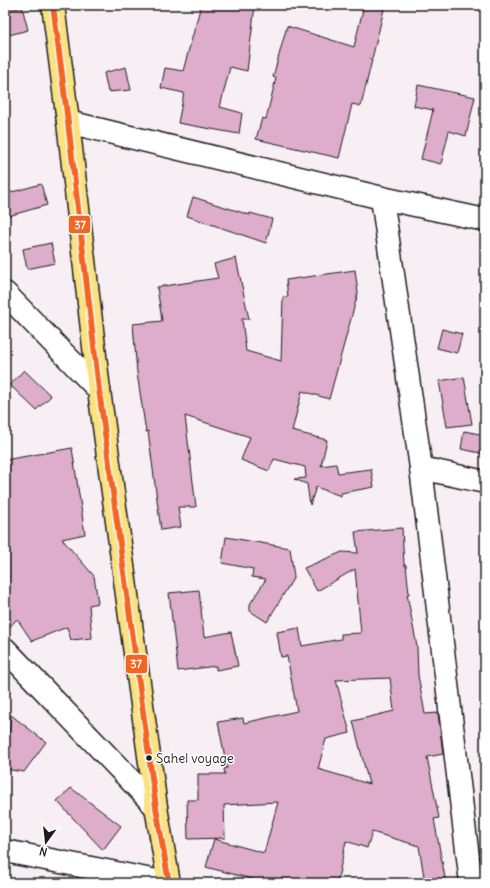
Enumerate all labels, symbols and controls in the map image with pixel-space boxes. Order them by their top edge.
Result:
line badge: 37 [68,215,91,234]
text: 37 [74,218,86,232]
line badge: 37 [125,654,148,674]
text: 37 [130,657,142,671]
place label: Sahel voyage [156,750,234,767]
marker: Sahel voyage [144,753,154,763]
north arrow [26,822,66,862]
text: N [38,844,49,859]

